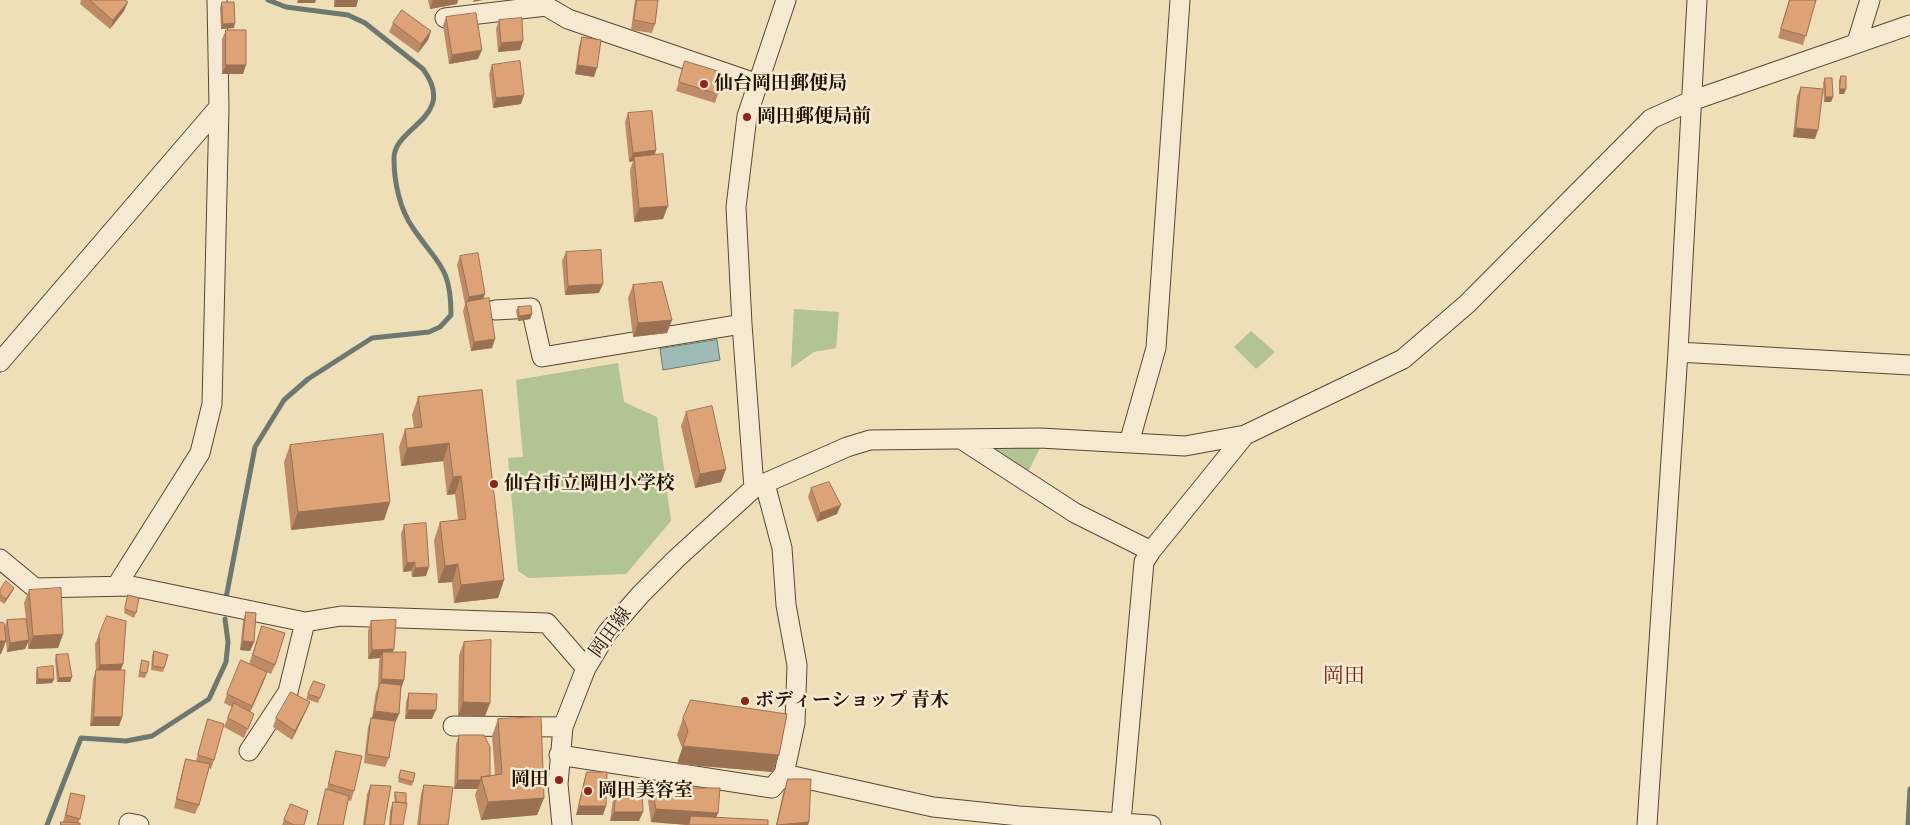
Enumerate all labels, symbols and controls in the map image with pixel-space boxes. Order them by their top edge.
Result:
place label: 仙台岡田郵便局 [714,73,847,95]
marker: 仙台岡田郵便局 [698,78,710,90]
place label: 岡田郵便局前 [757,106,871,128]
marker: 岡田郵便局前 [741,111,753,123]
place label: 仙台市立岡田小学校 [504,473,675,495]
marker: 仙台市立岡田小学校 [488,478,500,490]
street label: 岡田線 [585,603,637,663]
district label: 岡田 [1323,664,1365,690]
place label: ボディーショップ 青木 [755,690,949,712]
marker: ボディーショップ 青木 [739,695,751,707]
place label: 岡田 [511,769,549,791]
marker: 岡田 [553,774,565,786]
place label: 岡田美容室 [598,780,693,802]
marker: 岡田美容室 [582,785,594,797]

